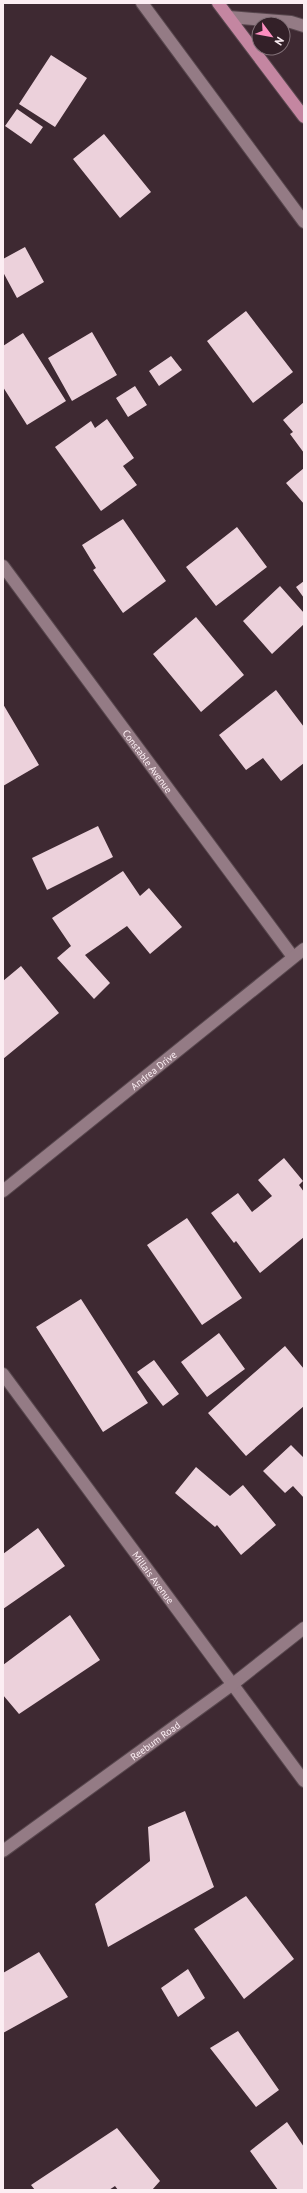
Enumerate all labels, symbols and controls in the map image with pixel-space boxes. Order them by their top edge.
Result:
north arrow [251,16,291,56]
text: N [272,35,287,48]
street label: Constable Avenue [120,727,175,796]
street label: Andrea Drive [128,1048,179,1093]
street label: Millais Avenue [129,1549,177,1606]
street label: Reebum Road [128,1719,183,1763]

